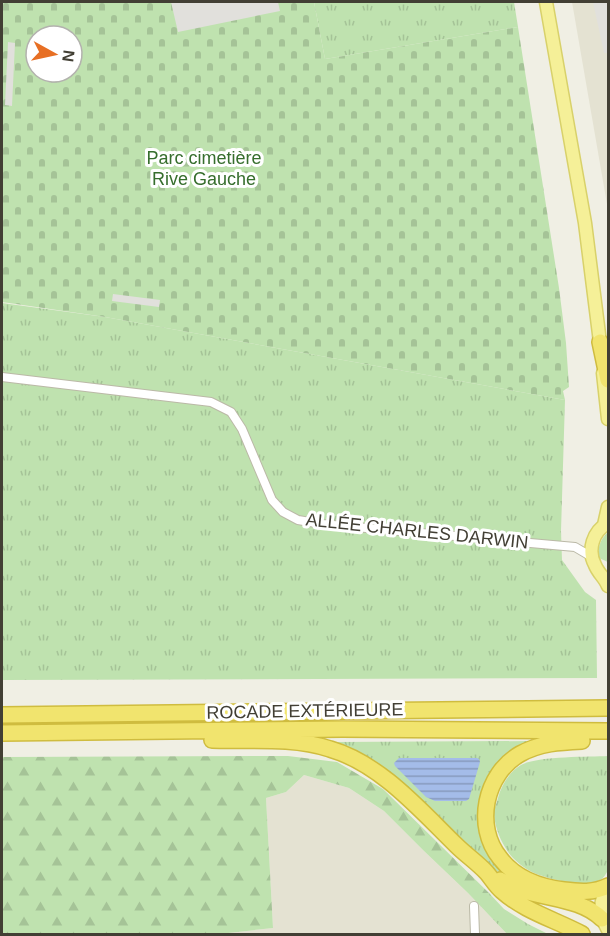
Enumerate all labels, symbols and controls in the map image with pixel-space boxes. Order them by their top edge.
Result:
north arrow [24,24,84,84]
text: N [59,49,78,63]
park label: Parc cimetière Rive Gauche [146,148,262,189]
street label: ALLÉE CHARLES DARWIN [305,509,529,553]
street label: ROCADE EXTÉRIEURE [206,699,404,723]

